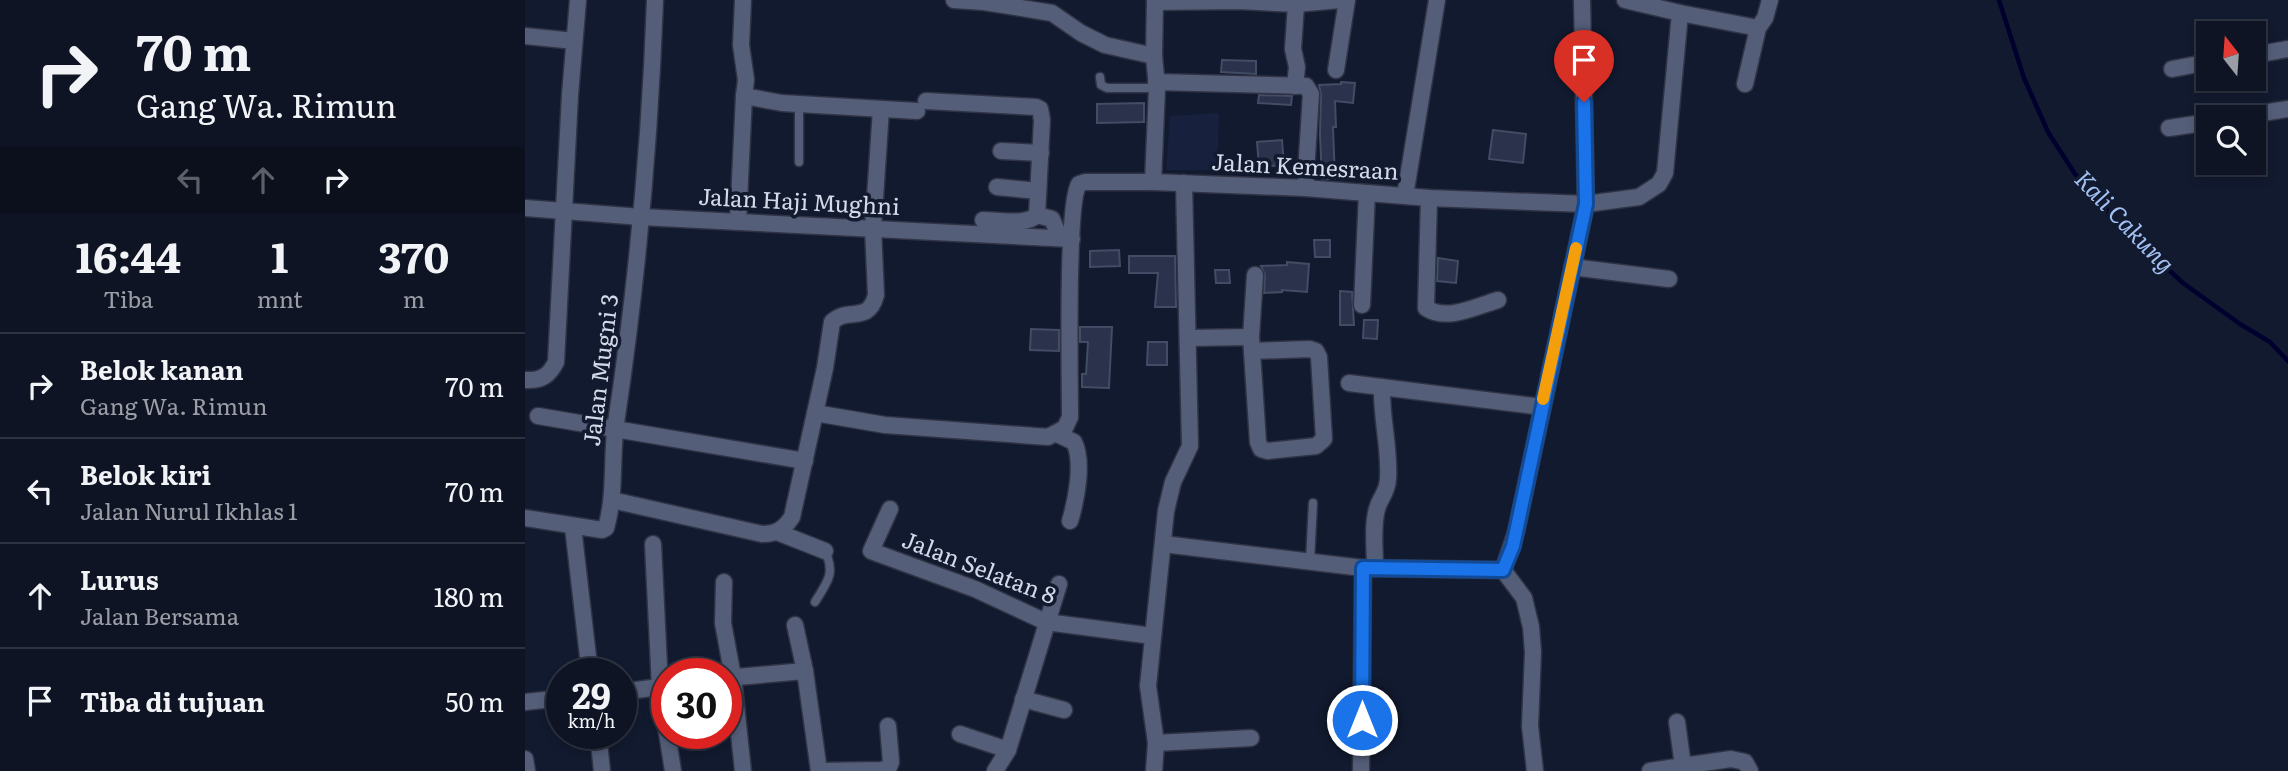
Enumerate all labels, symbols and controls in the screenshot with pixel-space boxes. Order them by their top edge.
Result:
text: 70 m [136,13,251,86]
north arrow [2196,21,2266,91]
map controls [2196,21,2266,175]
icon: right [21,28,112,119]
pin [1554,30,1614,102]
icon: arrive [1565,41,1603,79]
text: Gang Wa. Rimun [136,80,397,128]
button: search [2196,105,2266,175]
street label: Jalan Kemesraan [1211,143,1400,187]
icon: left [171,161,209,199]
icon: ahead [244,161,282,199]
icon: right [317,161,355,199]
water label: Kali Cakung [2068,161,2184,279]
street label: Jalan Haji Mughni [698,178,901,222]
text: 16:44 [76,224,181,286]
text: 1 [271,224,288,286]
text: 370 [378,224,449,286]
text: Tiba [103,281,154,315]
text: mnt [257,281,303,315]
text: m [403,281,425,315]
street label: Jalan Mugni 3 [573,292,625,448]
text: Belok kanan [80,349,244,388]
text: 70 m [445,366,504,405]
icon: right [21,367,59,405]
text: Gang Wa. Rimun [80,388,267,422]
text: Belok kiri [80,454,211,493]
text: 70 m [445,471,504,510]
icon: left [21,472,59,510]
text: Jalan Nurul Ikhlas 1 [80,493,298,527]
street label: Jalan Selatan 8 [898,521,1062,611]
text: Lurus [80,559,159,598]
text: 180 m [434,576,504,615]
icon: ahead [21,577,59,615]
text: Jalan Bersama [80,598,239,632]
speed limit sign: 30 [651,658,742,749]
text: 29 [572,668,611,720]
text: Tiba di tujuan [80,681,265,720]
text: 50 m [445,681,504,720]
icon: arrive [21,682,59,720]
position arrow [1325,683,1399,757]
text: km/h [568,707,615,734]

